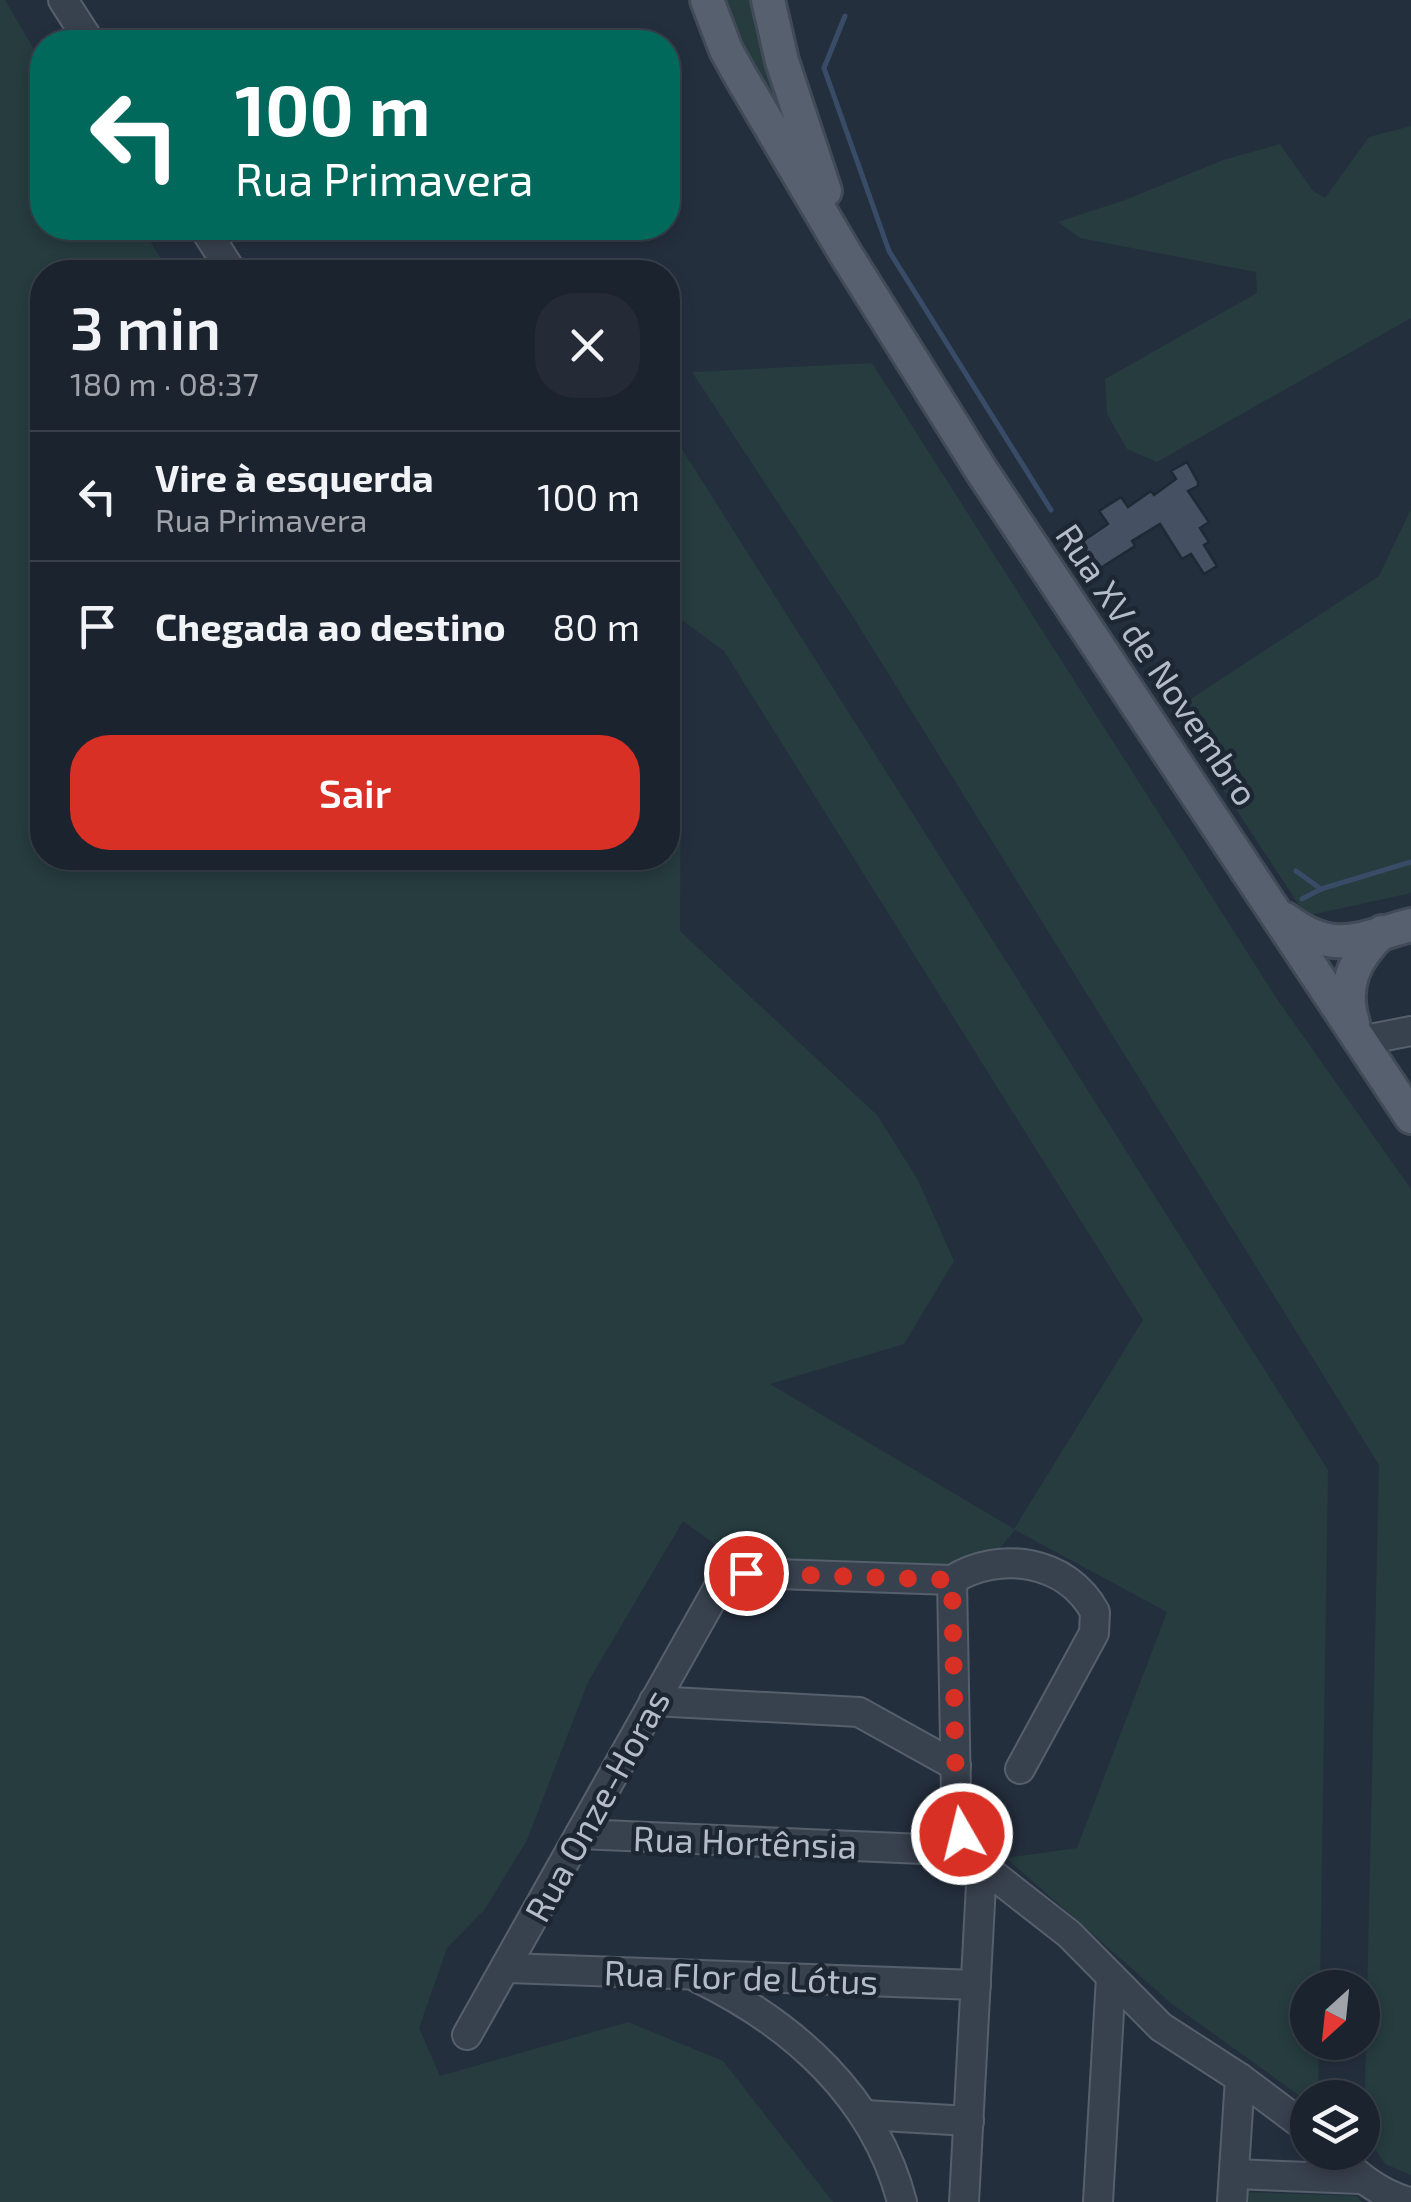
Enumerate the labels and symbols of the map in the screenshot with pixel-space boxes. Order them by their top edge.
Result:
street label: Rua XV de Novembro [1048,515,1268,813]
pin [704,1531,789,1616]
street label: Rua Onze-Horas [515,1682,677,1928]
position arrow [910,1782,1014,1886]
street label: Rua Hortênsia [632,1816,858,1866]
street label: Rua Flor de Lótus [603,1950,879,2002]
north arrow [1290,1970,1380,2060]

